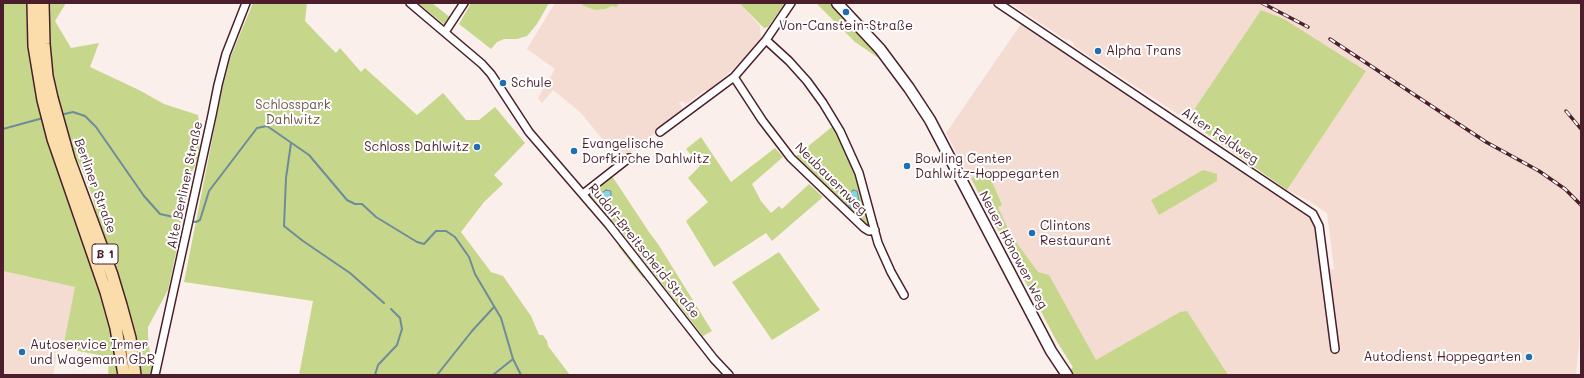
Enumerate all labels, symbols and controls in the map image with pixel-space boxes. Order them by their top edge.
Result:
marker: Von-Canstein-Straße [841,7,851,17]
place label: Von-Canstein-Straße [779,18,913,34]
place label: Alpha Trans [1106,43,1181,59]
marker: Alpha Trans [1093,46,1103,56]
place label: Schule [511,75,552,91]
marker: Schule [498,78,508,88]
park label: Schlosspark Dahlwitz [255,97,331,128]
street label: Alter Feldweg [1179,105,1261,167]
street label: Alte Berliner Straße [164,120,206,250]
street label: Berliner Straße [71,136,119,236]
place label: Evangelische Dorfkirche Dahlwitz [582,136,709,167]
place label: Schloss Dahlwitz [364,139,469,155]
street label: Neubauernweg [792,140,870,218]
marker: Schloss Dahlwitz [472,142,482,152]
marker: Evangelische Dorfkirche Dahlwitz [569,146,579,156]
place label: Bowling Center Dahlwitz-Hoppegarten [915,151,1059,182]
marker: Bowling Center Dahlwitz-Hoppegarten [902,161,912,171]
street label: Rudolf-Breitscheid-Straße [585,181,703,321]
street label: Neuer Hönower Weg [975,188,1051,312]
place label: Clintons Restaurant [1040,218,1111,249]
marker: Clintons Restaurant [1027,228,1037,238]
road number: B 1 [92,244,118,264]
place label: Autoservice Irmer und Wagemann GbR [30,337,155,368]
marker: Autoservice Irmer und Wagemann GbR [17,347,27,357]
place label: Autodienst Hoppegarten [1364,349,1521,365]
marker: Autodienst Hoppegarten [1524,352,1534,362]

